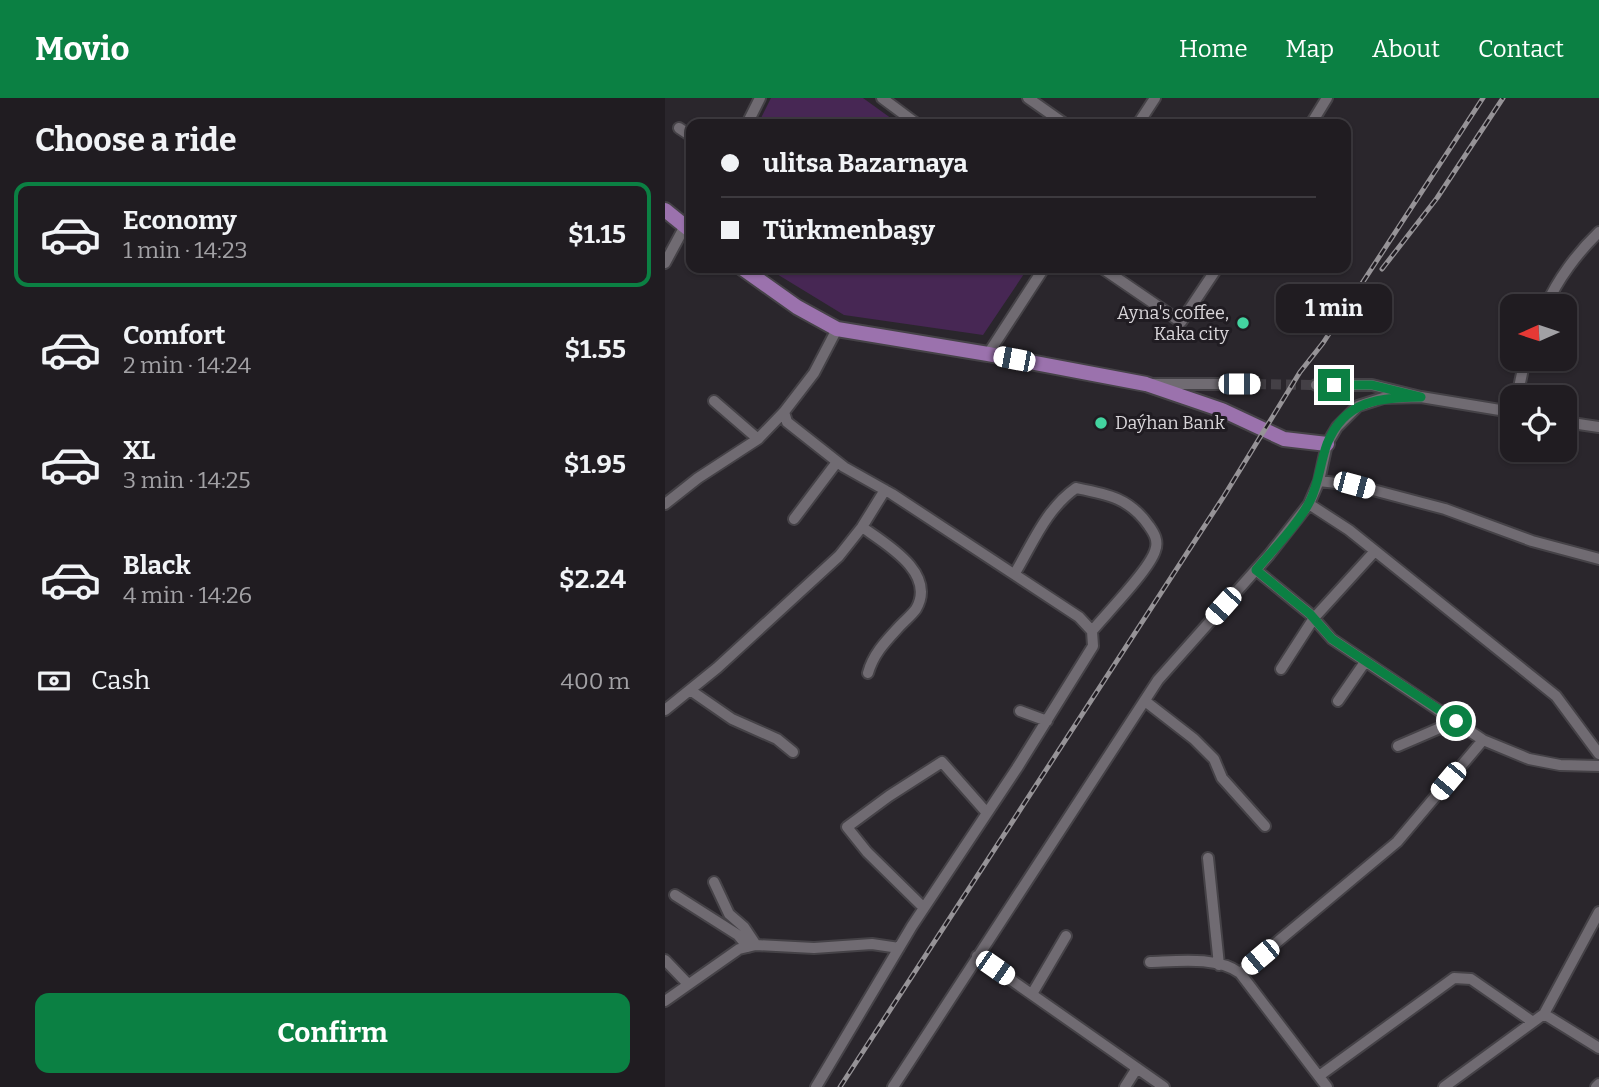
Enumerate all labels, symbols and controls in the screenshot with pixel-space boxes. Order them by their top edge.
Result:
text: Movio [35,29,130,69]
text: Home [1179,35,1248,63]
text: Map [1286,35,1334,63]
text: About [1372,35,1440,63]
text: Contact [1478,35,1564,63]
text: Choose a ride [35,121,236,159]
text: ulitsa Bazarnaya [763,148,968,179]
icon: car [39,203,102,266]
text: Economy [123,205,237,236]
text: Türkmenbaşy [763,215,935,246]
text: $1.15 [568,219,626,250]
text: 1 min · 14:23 [123,236,248,264]
callout: 1 min [1276,284,1392,332]
text: 1 min [1305,294,1363,322]
north arrow [1500,294,1577,371]
map controls [1500,294,1577,462]
place label: Ayna's coffee, Kaka city [1117,302,1229,345]
marker: Ayna's coffee, Kaka city [1235,315,1251,331]
icon: car [39,318,102,381]
text: Comfort [123,320,226,351]
text: $1.55 [564,334,626,365]
car [992,345,1037,373]
text: 2 min · 14:24 [123,351,251,379]
route end [1318,369,1350,401]
car [1219,374,1261,395]
button: locate [1500,385,1577,462]
place label: Daýhan Bank [1115,412,1226,434]
marker: Daýhan Bank [1093,415,1109,431]
icon: car [39,433,102,496]
text: XL [123,435,155,466]
text: $1.95 [564,449,626,480]
text: 3 min · 14:25 [123,466,251,494]
car [1331,469,1378,501]
icon: car [39,548,102,611]
text: Black [123,550,191,581]
text: $2.24 [559,564,626,595]
text: 4 min · 14:26 [123,581,252,609]
car [1202,583,1245,629]
icon: cash [35,662,73,700]
text: Cash [91,665,150,696]
text: 400 m [561,667,630,695]
route start [1440,705,1472,737]
car [1427,758,1470,804]
car [1238,935,1283,979]
car [972,947,1019,989]
button: Confirm [35,993,630,1073]

